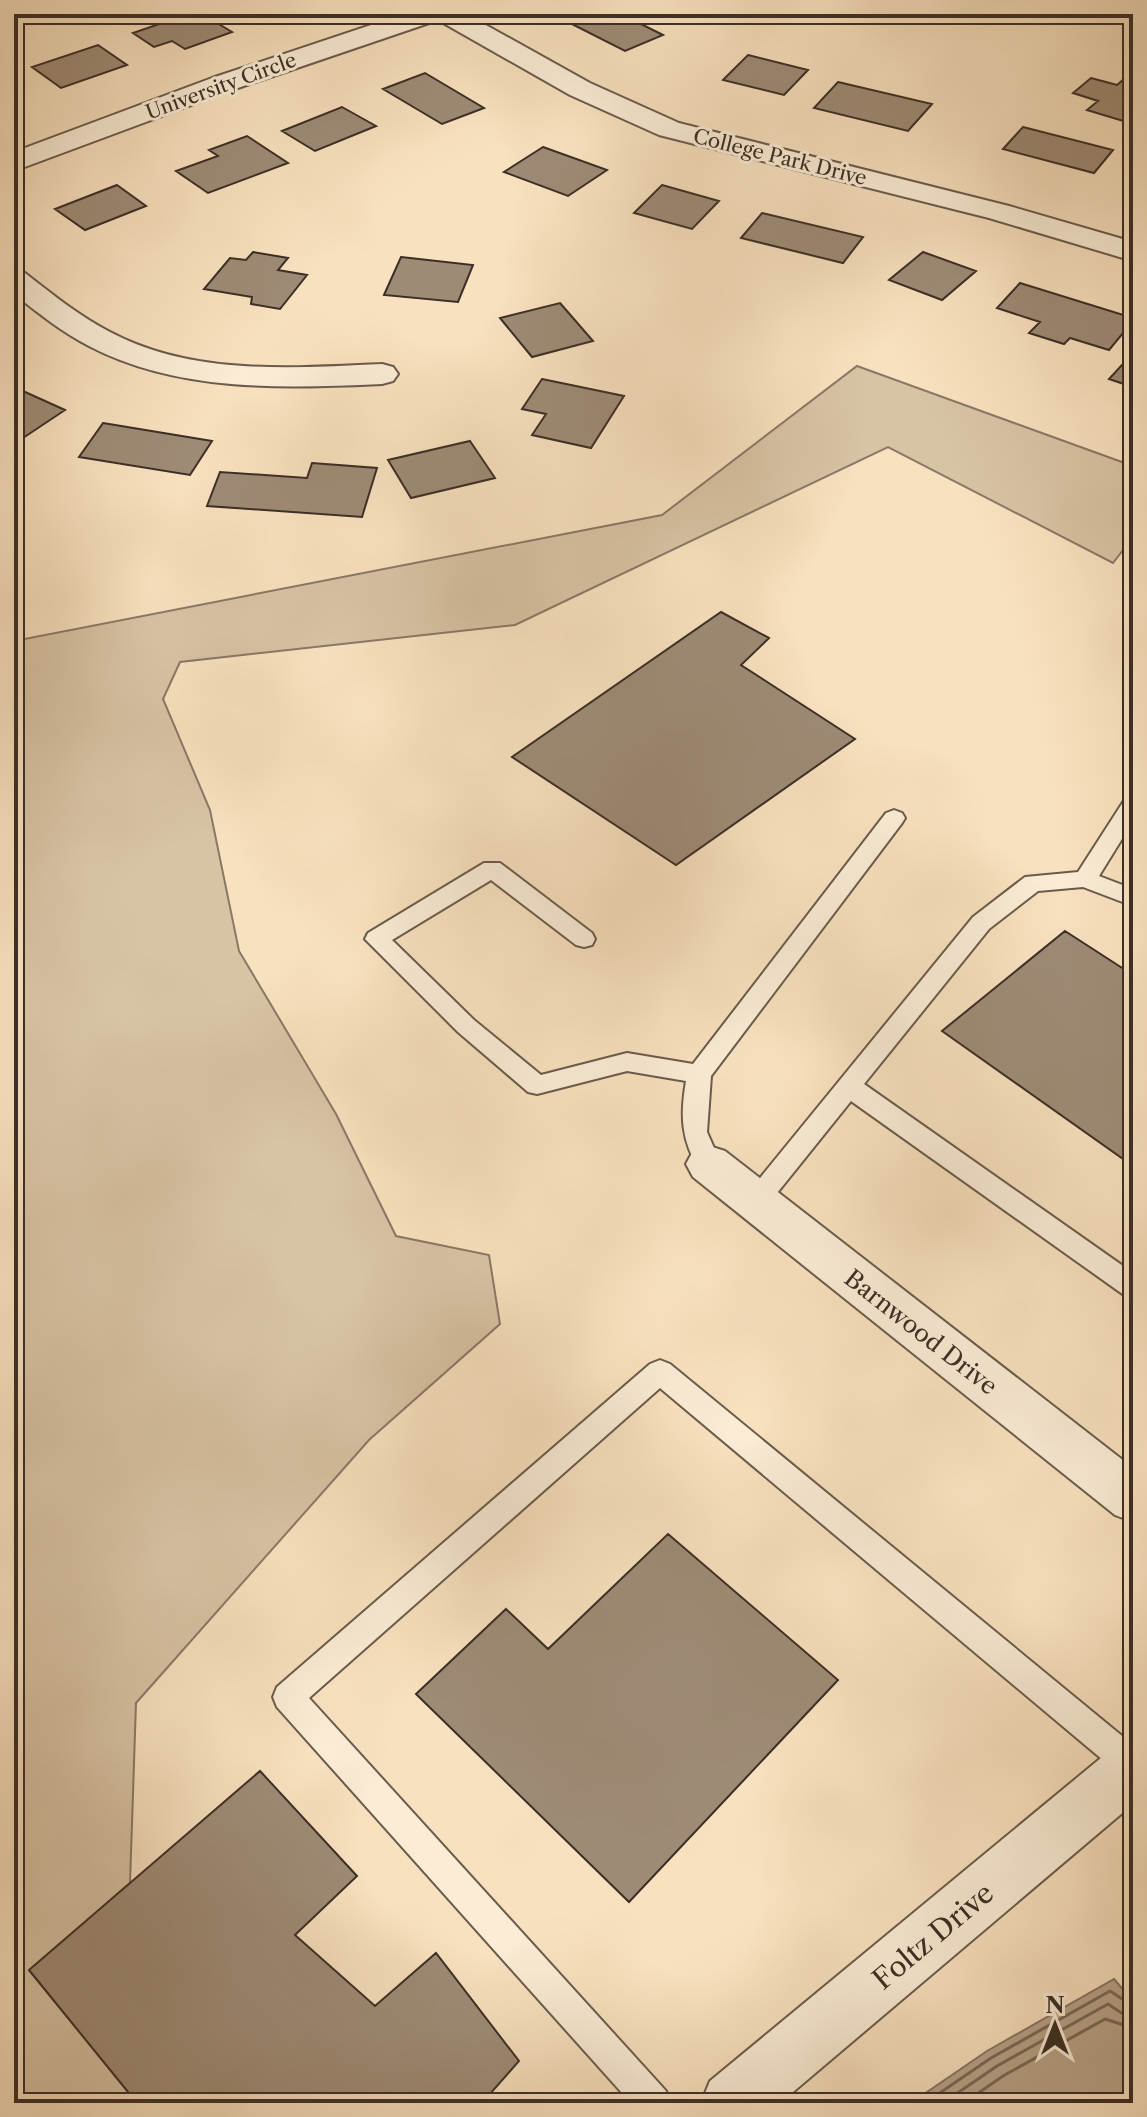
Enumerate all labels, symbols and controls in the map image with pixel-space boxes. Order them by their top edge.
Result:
street label: University Circle [143,48,299,124]
street label: College Park Drive [691,124,869,190]
street label: Barnwood Drive [839,1263,1003,1401]
street label: Foltz Drive [866,1876,1000,1996]
north arrow [1015,1985,1095,2065]
text: N [1045,1992,1065,2019]

